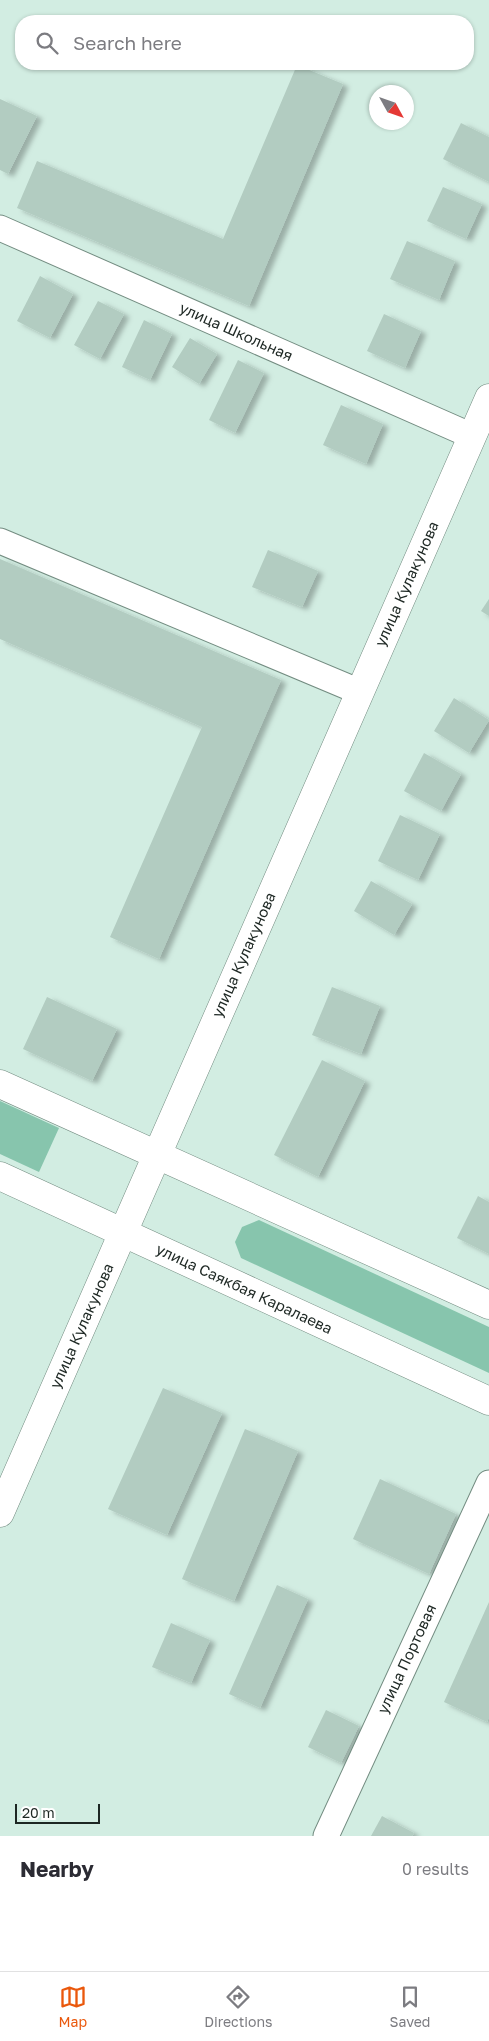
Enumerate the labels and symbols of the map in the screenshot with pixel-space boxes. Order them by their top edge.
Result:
north arrow [369,85,414,130]
street label: улица Школьная [177,298,296,364]
street label: улица Кулакунова [370,518,442,649]
street label: улица Кулакунова [207,889,279,1020]
street label: улица Саякбая Каралаева [153,1239,335,1337]
street label: улица Кулакунова [45,1260,117,1391]
street label: улица Портовая [373,1601,439,1716]
scale bar [15,1801,100,1824]

